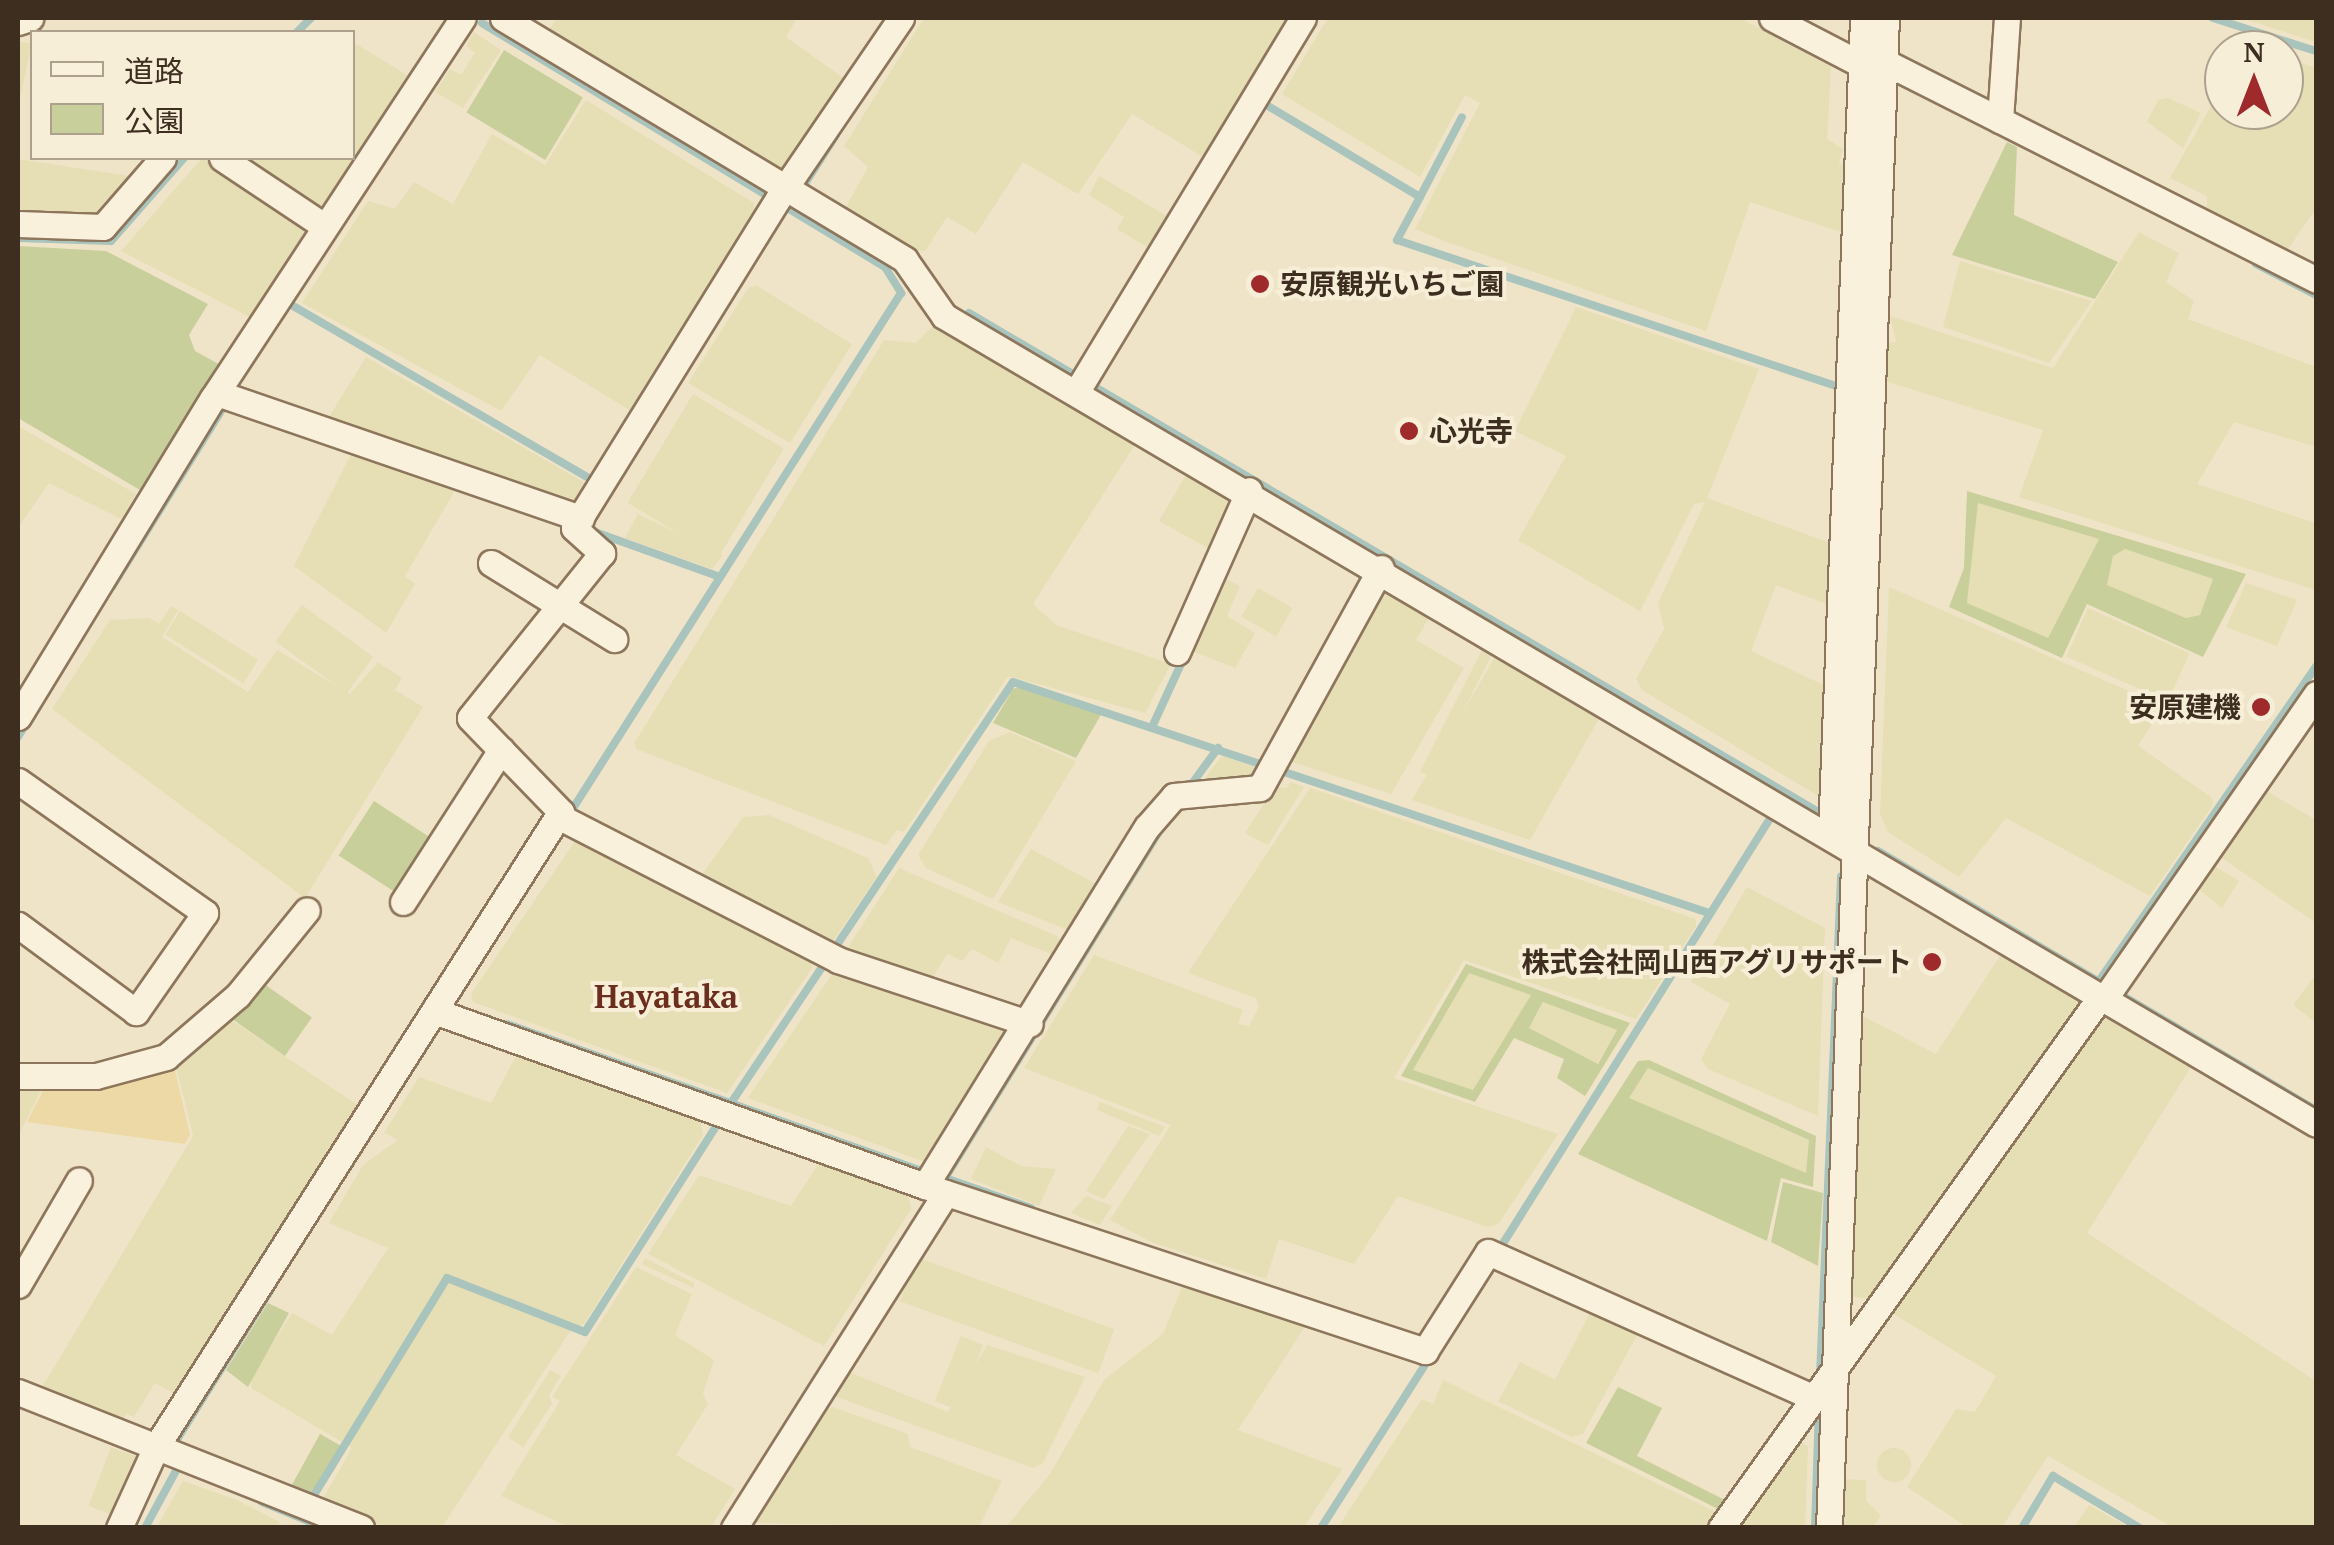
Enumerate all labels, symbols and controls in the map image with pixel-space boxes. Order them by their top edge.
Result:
legend [30,30,355,160]
north arrow [2204,30,2304,130]
text: N [2243,33,2265,70]
text: 道路 [124,51,184,91]
text: 公園 [124,101,184,141]
place label: 安原観光いちご園 [1280,267,1504,301]
marker: 安原観光いちご園 [1249,273,1271,295]
place label: 心光寺 [1429,414,1513,448]
marker: 心光寺 [1398,420,1420,442]
place label: 安原建機 [2129,690,2241,724]
marker: 安原建機 [2250,696,2272,718]
place label: 株式会社岡山西アグリサポート [1520,945,1912,979]
marker: 株式会社岡山西アグリサポート [1921,951,1943,973]
district label: Hayataka [594,977,738,1015]

